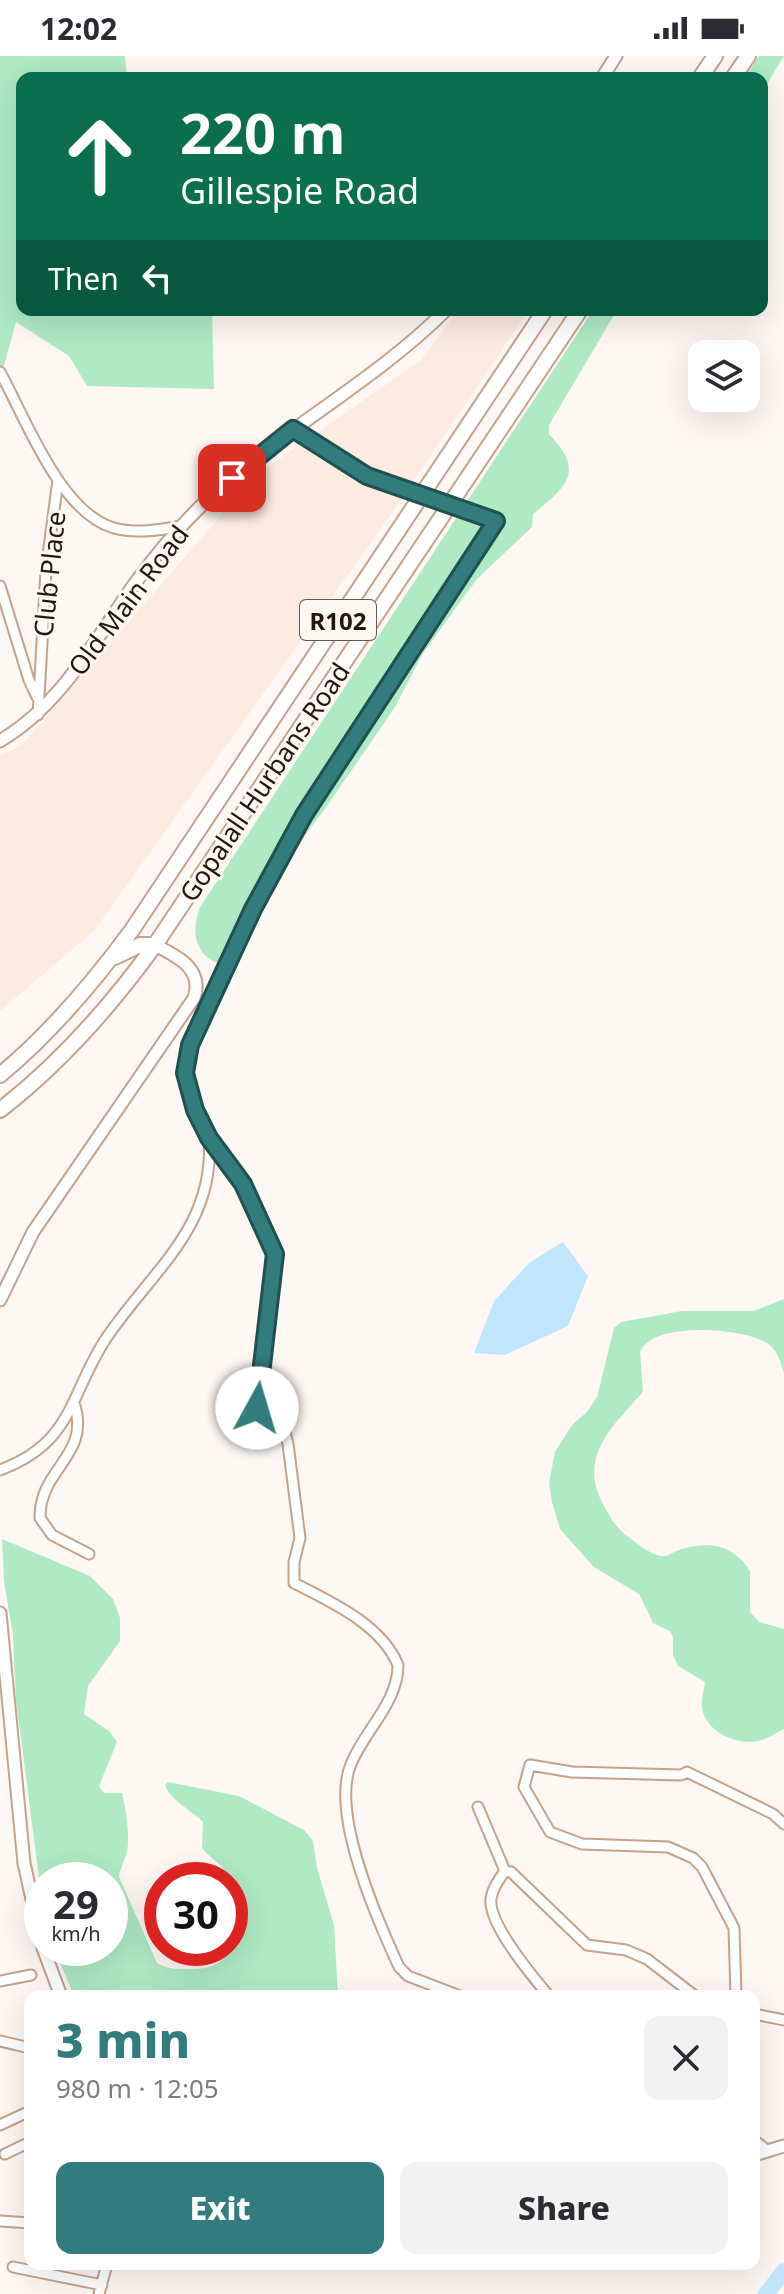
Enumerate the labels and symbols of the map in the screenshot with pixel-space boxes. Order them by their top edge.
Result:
pin [198,444,266,512]
street label: Club Place [25,509,73,639]
street label: Old Main Road [59,517,197,683]
road number: R102 [300,600,376,640]
street label: Gopalall Hurbans Road [170,655,358,909]
position arrow [215,1366,299,1450]
speed limit sign: 30 [144,1862,248,1966]

